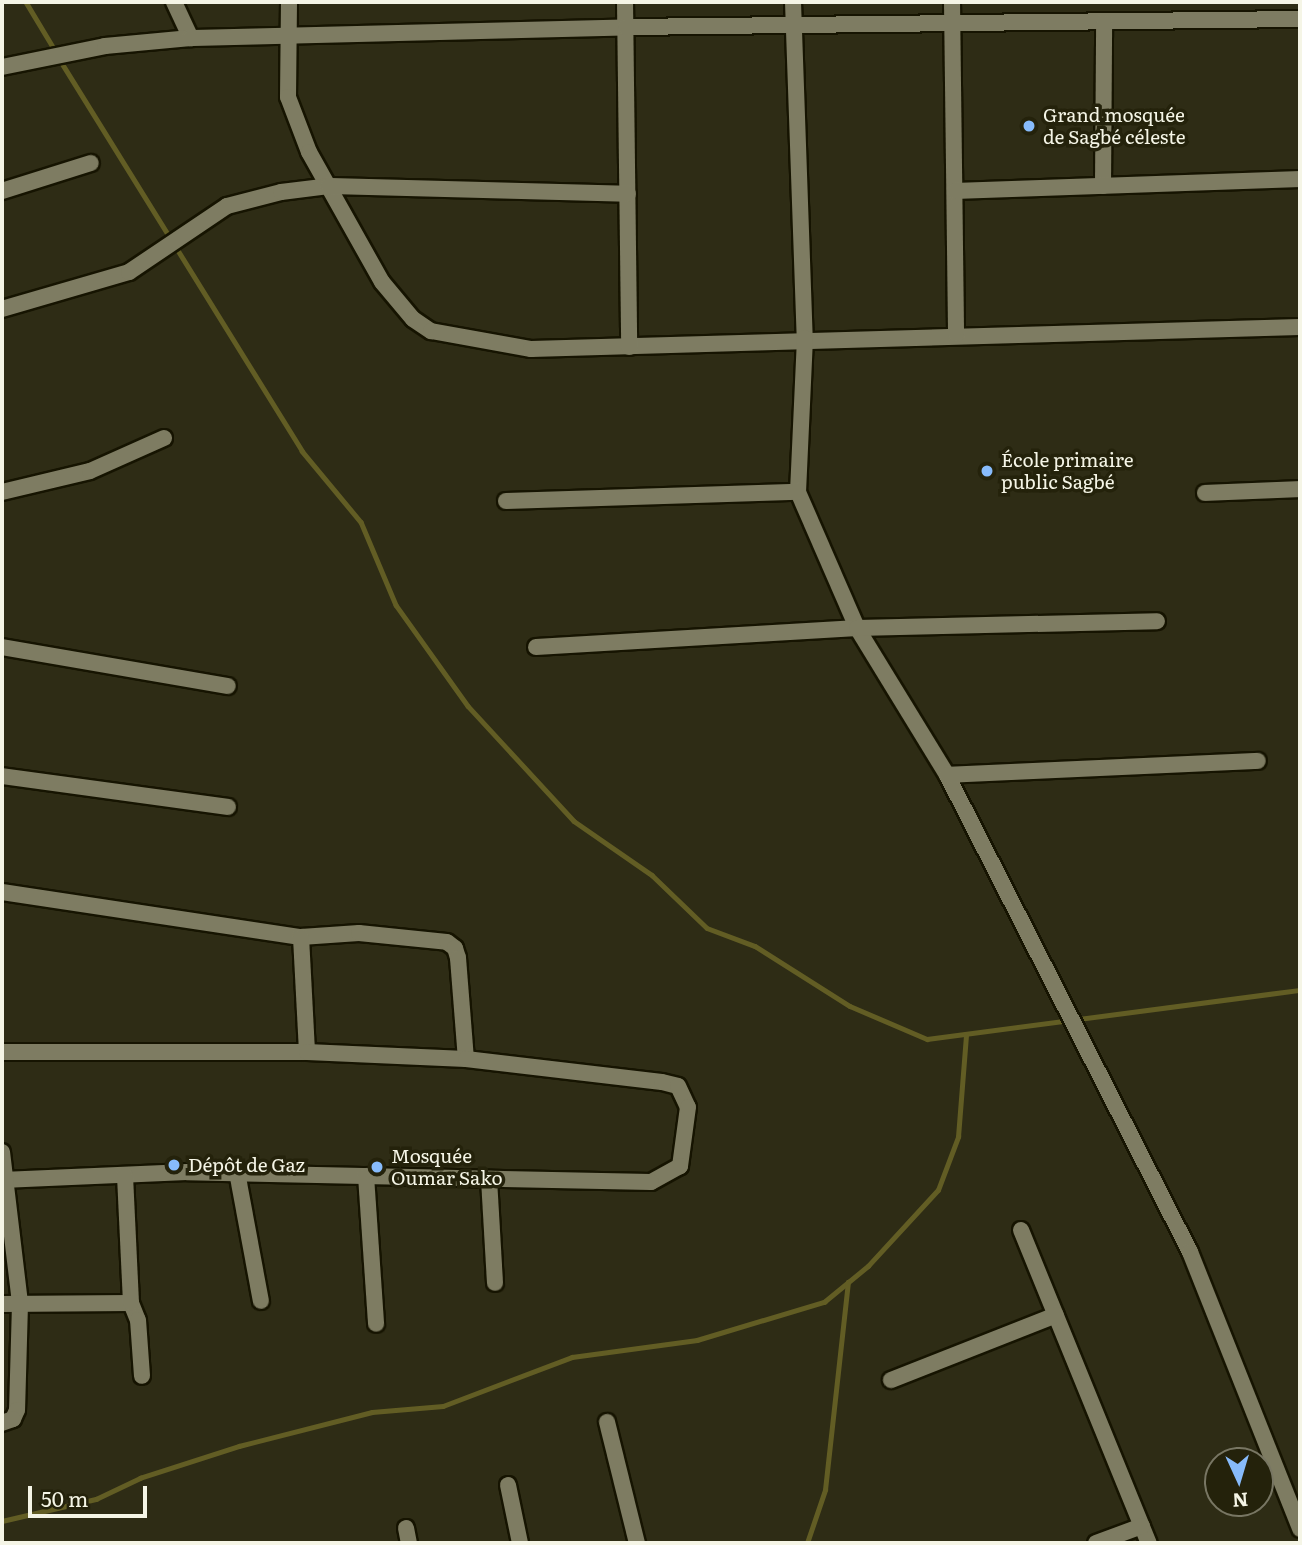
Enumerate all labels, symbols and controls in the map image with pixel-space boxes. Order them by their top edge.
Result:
place label: Grand mosquée de Sagbé céleste [1043,104,1186,148]
marker: Grand mosquée de Sagbé céleste [1021,118,1037,134]
place label: École primaire public Sagbé [1001,449,1134,493]
marker: École primaire public Sagbé [979,463,995,479]
place label: Mosquée Oumar Sako [391,1145,503,1189]
place label: Dépôt de Gaz [188,1154,305,1176]
marker: Dépôt de Gaz [166,1157,182,1173]
marker: Mosquée Oumar Sako [369,1159,385,1175]
north arrow [1204,1447,1274,1517]
scale bar [32,1472,150,1516]
text: 50 m [41,1482,88,1513]
text: N [1231,1486,1249,1515]

